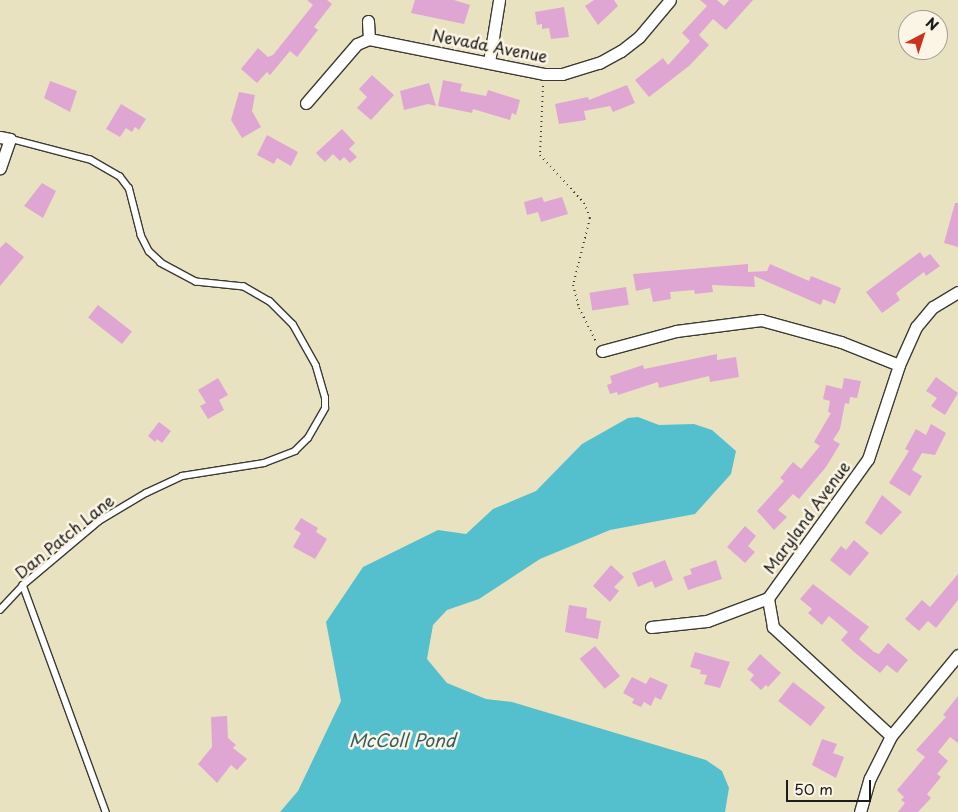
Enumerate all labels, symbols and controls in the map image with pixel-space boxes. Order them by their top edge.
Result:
north arrow [898,10,948,60]
text: N [921,12,943,36]
street label: Nevada Avenue [431,24,549,66]
street label: Maryland Avenue [759,457,853,577]
street label: Dan Patch Lane [11,490,117,582]
water label: McColl Pond [349,729,455,751]
scale bar [788,770,873,802]
text: 50 m [794,777,833,800]

